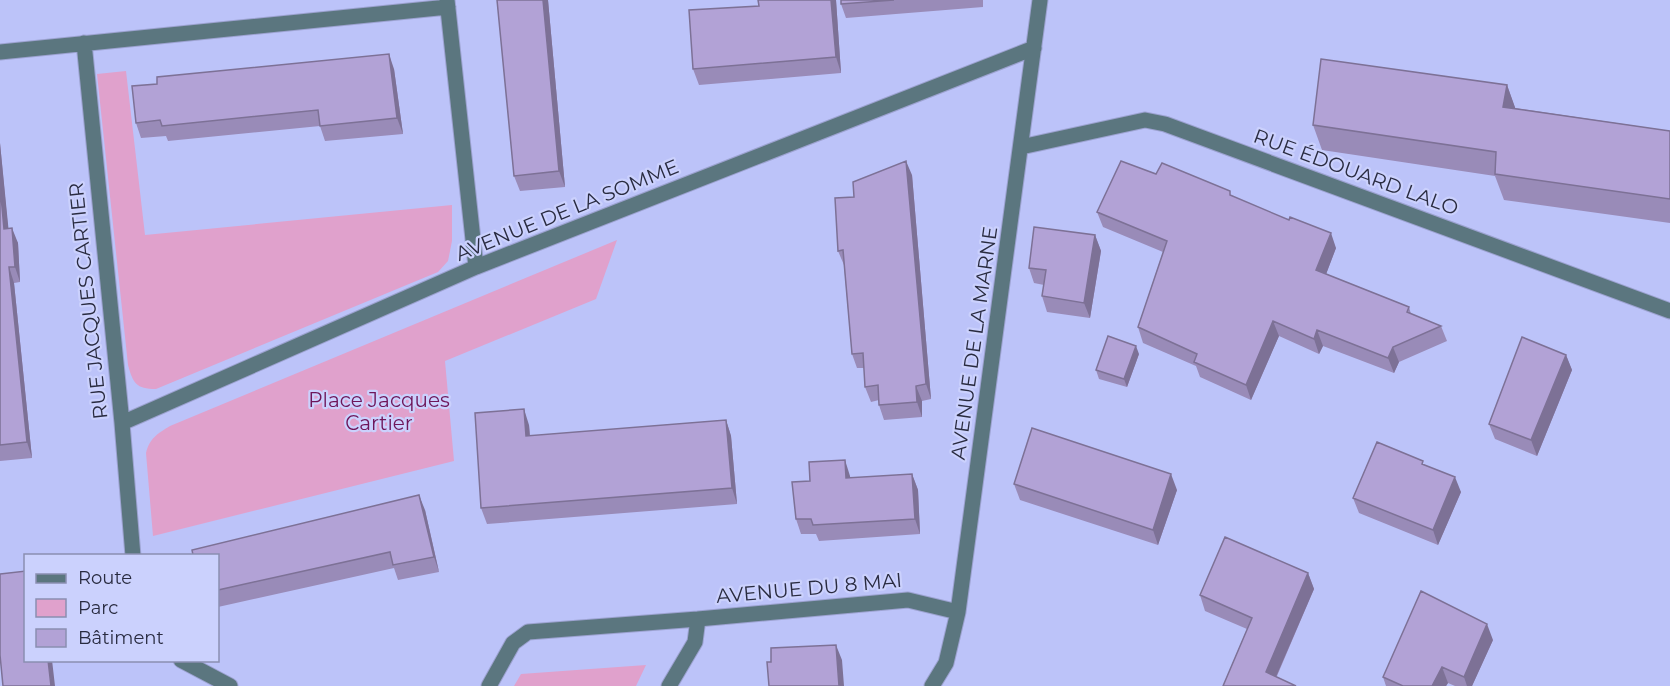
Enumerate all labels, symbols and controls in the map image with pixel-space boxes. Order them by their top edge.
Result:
street label: RUE ÉDOUARD LALO [1250,124,1462,220]
street label: AVENUE DE LA SOMME [452,154,682,266]
street label: RUE JACQUES CARTIER [64,182,112,420]
street label: AVENUE DE LA MARNE [946,225,1002,461]
park label: Place Jacques Cartier [308,388,450,435]
legend [24,554,219,662]
text: Route [78,567,132,589]
street label: AVENUE DU 8 MAI [715,568,903,608]
text: Parc [78,597,118,619]
text: Bâtiment [78,627,164,649]

